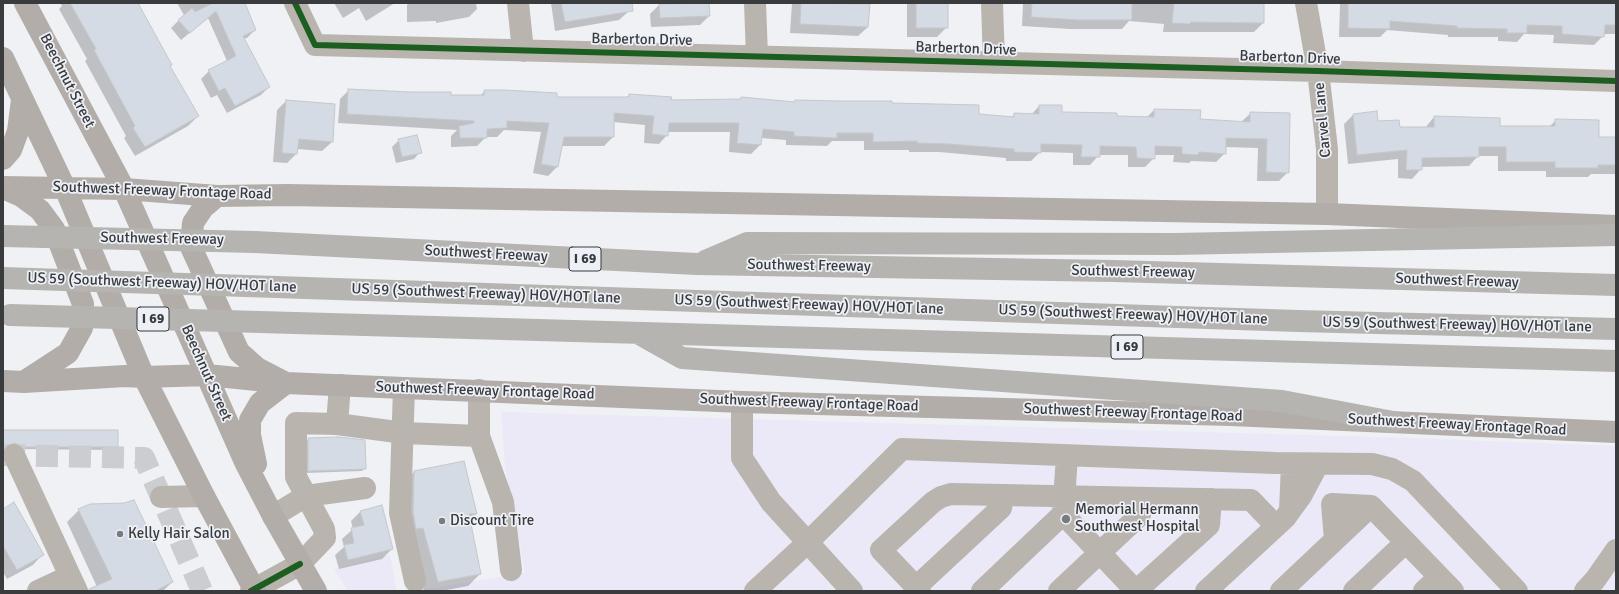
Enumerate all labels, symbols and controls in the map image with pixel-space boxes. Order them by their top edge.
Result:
street label: Barberton Drive [591,30,693,50]
street label: Beechnut Street [36,31,98,131]
street label: Barberton Drive [915,38,1017,60]
street label: Barberton Drive [1239,47,1341,69]
street label: Carvel Lane [1311,82,1335,158]
street label: Southwest Freeway Frontage Road [52,178,272,204]
street label: Southwest Freeway [100,229,224,249]
street label: Southwest Freeway [424,242,548,266]
road number: I 69 [569,247,601,271]
street label: Southwest Freeway [747,256,871,276]
street label: Southwest Freeway [1071,262,1195,282]
street label: US 59 (Southwest Freeway) HOV/HOT lane [27,269,297,297]
street label: Southwest Freeway [1395,270,1519,292]
street label: US 59 (Southwest Freeway) HOV/HOT lane [351,280,621,308]
street label: US 59 (Southwest Freeway) HOV/HOT lane [674,291,944,319]
street label: US 59 (Southwest Freeway) HOV/HOT lane [998,301,1268,329]
road number: I 69 [137,307,169,331]
street label: US 59 (Southwest Freeway) HOV/HOT lane [1322,314,1592,336]
street label: Beechnut Street [177,322,235,424]
road number: I 69 [1111,335,1143,359]
street label: Southwest Freeway Frontage Road [375,378,595,404]
street label: Southwest Freeway Frontage Road [699,390,919,416]
street label: Southwest Freeway Frontage Road [1023,400,1243,426]
street label: Southwest Freeway Frontage Road [1347,410,1567,440]
place label: Memorial Hermann Southwest Hospital [1075,501,1199,536]
place label: Discount Tire [450,512,534,530]
marker: Memorial Hermann Southwest Hospital [1060,513,1072,525]
marker: Discount Tire [437,516,447,526]
place label: Kelly Hair Salon [128,525,230,543]
marker: Kelly Hair Salon [115,529,125,539]

